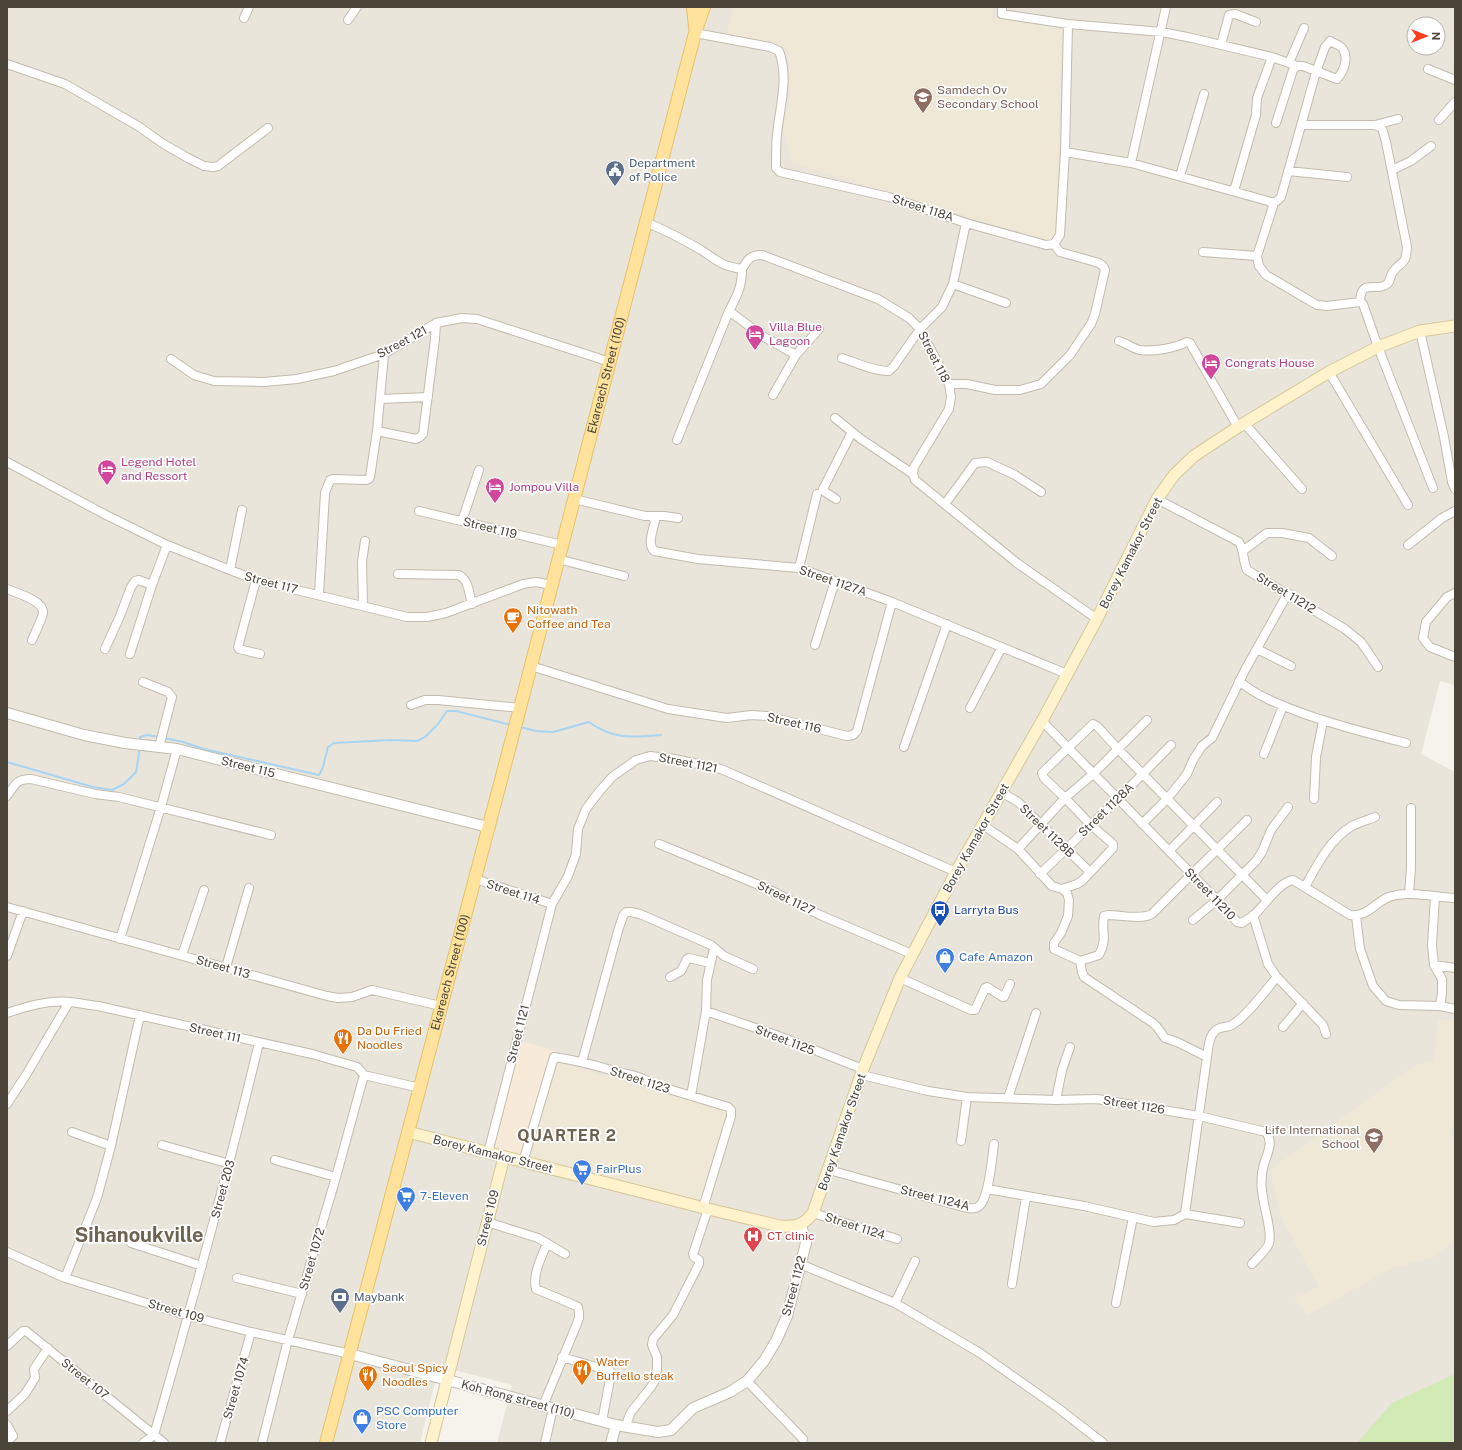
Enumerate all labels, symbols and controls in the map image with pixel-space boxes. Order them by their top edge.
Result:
north arrow [1406,16,1446,56]
text: N [1430,32,1442,40]
place label: Samdech Ov Secondary School [937,83,1039,111]
school or university icon: Samdech Ov Secondary School [912,86,934,114]
place label: Department of Police [629,156,696,184]
public building icon: Department of Police [604,159,626,187]
street label: Street 118A [890,191,956,225]
street label: Ekareach Street (100) [584,315,628,435]
place label: Villa Blue Lagoon [769,320,822,348]
street label: Street 121 [374,323,430,361]
hotel icon: Villa Blue Lagoon [744,323,766,351]
street label: Street 118 [915,329,953,385]
hotel icon: Congrats House [1200,352,1222,380]
place label: Congrats House [1225,356,1315,370]
place label: Legend Hotel and Ressort [121,455,196,483]
hotel icon: Legend Hotel and Ressort [96,458,118,486]
hotel icon: Jompou Villa [484,476,506,504]
place label: Jompou Villa [509,480,579,494]
street label: Borey Kamakor Street [1097,495,1165,611]
street label: Street 119 [462,515,518,541]
street label: Street 1127A [797,563,869,599]
street label: Street 117 [243,569,299,597]
street label: Street 11212 [1254,570,1318,616]
place label: Nitowath Coffee and Tea [527,603,611,631]
cafe icon: Nitowath Coffee and Tea [502,606,524,634]
street label: Street 116 [766,710,822,736]
street label: Street 1121 [657,750,719,776]
street label: Street 115 [219,754,277,781]
street label: Borey Kamakor Street [940,780,1012,895]
street label: Street 1128A [1076,780,1137,840]
street label: Street 1128B [1017,801,1077,861]
street label: Street 11210 [1182,865,1238,923]
street label: Street 114 [485,877,542,907]
street label: Street 1127 [755,878,817,918]
bus stop icon: Larryta Bus [929,899,951,927]
place label: Larryta Bus [954,903,1019,917]
street label: Ekareach Street (100) [428,912,472,1032]
shop icon: Cafe Amazon [934,946,956,974]
place label: Cafe Amazon [959,950,1033,964]
street label: Street 113 [194,953,252,981]
street label: Street 1121 [504,1003,532,1065]
street label: Street 111 [188,1020,242,1046]
street label: Street 1125 [753,1022,817,1058]
place label: Da Du Fried Noodles [357,1024,422,1052]
restaurant icon: Da Du Fried Noodles [332,1027,354,1055]
street label: Street 1123 [608,1064,672,1096]
street label: Borey Kamakor Street [815,1071,869,1192]
street label: Street 1126 [1102,1093,1166,1117]
place label: Life International School [1265,1123,1360,1151]
district label: QUARTER 2 [517,1126,617,1145]
school or university icon: Life International School [1363,1126,1385,1154]
street label: Borey Kamakor Street [432,1132,555,1176]
street label: Street 203 [208,1158,238,1220]
supermarket icon: FairPlus [571,1158,593,1186]
place label: FairPlus [596,1162,642,1176]
street label: Street 1124A [899,1183,972,1213]
supermarket icon: 7-Eleven [395,1185,417,1213]
street label: Street 109 [474,1188,502,1248]
place label: 7-Eleven [420,1189,469,1203]
street label: Street 1124 [823,1210,887,1242]
district label: Sihanoukville [74,1223,204,1247]
hospital icon: CT clinic [742,1225,764,1253]
street label: Street 1072 [296,1226,328,1292]
place label: CT clinic [767,1229,814,1243]
street label: Street 1122 [779,1254,809,1318]
bank icon: Maybank [329,1286,351,1314]
place label: Maybank [354,1290,405,1304]
street label: Street 109 [146,1296,206,1326]
street label: Street 1074 [220,1355,252,1421]
place label: Water Buffello steak [596,1355,674,1383]
street label: Street 107 [58,1356,112,1402]
restaurant icon: Water Buffello steak [571,1358,593,1386]
place label: Seoul Spicy Noodles [382,1361,449,1389]
restaurant icon: Seoul Spicy Noodles [357,1364,379,1392]
street label: Koh Rong street (110) [460,1377,576,1421]
place label: PSC Computer Store [376,1404,459,1432]
shop icon: PSC Computer Store [351,1407,373,1435]

